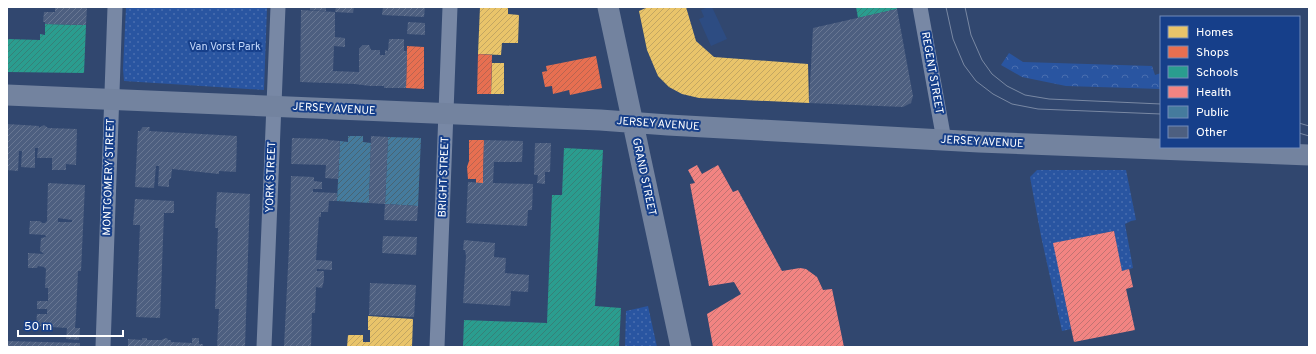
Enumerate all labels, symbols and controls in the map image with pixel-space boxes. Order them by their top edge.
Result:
legend [1160,16,1300,148]
text: Homes [1196,25,1233,41]
street label: REGENT STREET [918,31,946,115]
park label: Van Vorst Park [189,40,261,54]
text: Shops [1196,45,1229,61]
text: Schools [1196,65,1238,81]
text: Health [1196,85,1231,101]
street label: JERSEY AVENUE [292,100,376,118]
text: Public [1196,105,1229,121]
street label: JERSEY AVENUE [616,114,700,134]
street label: MONTGOMERY STREET [100,118,118,236]
text: Other [1196,125,1228,141]
street label: JERSEY AVENUE [940,133,1024,151]
street label: BRIGHT STREET [436,136,452,218]
street label: GRAND STREET [629,137,659,217]
street label: YORK STREET [263,141,279,213]
scale bar [18,312,123,338]
text: 50 m [24,319,52,335]

